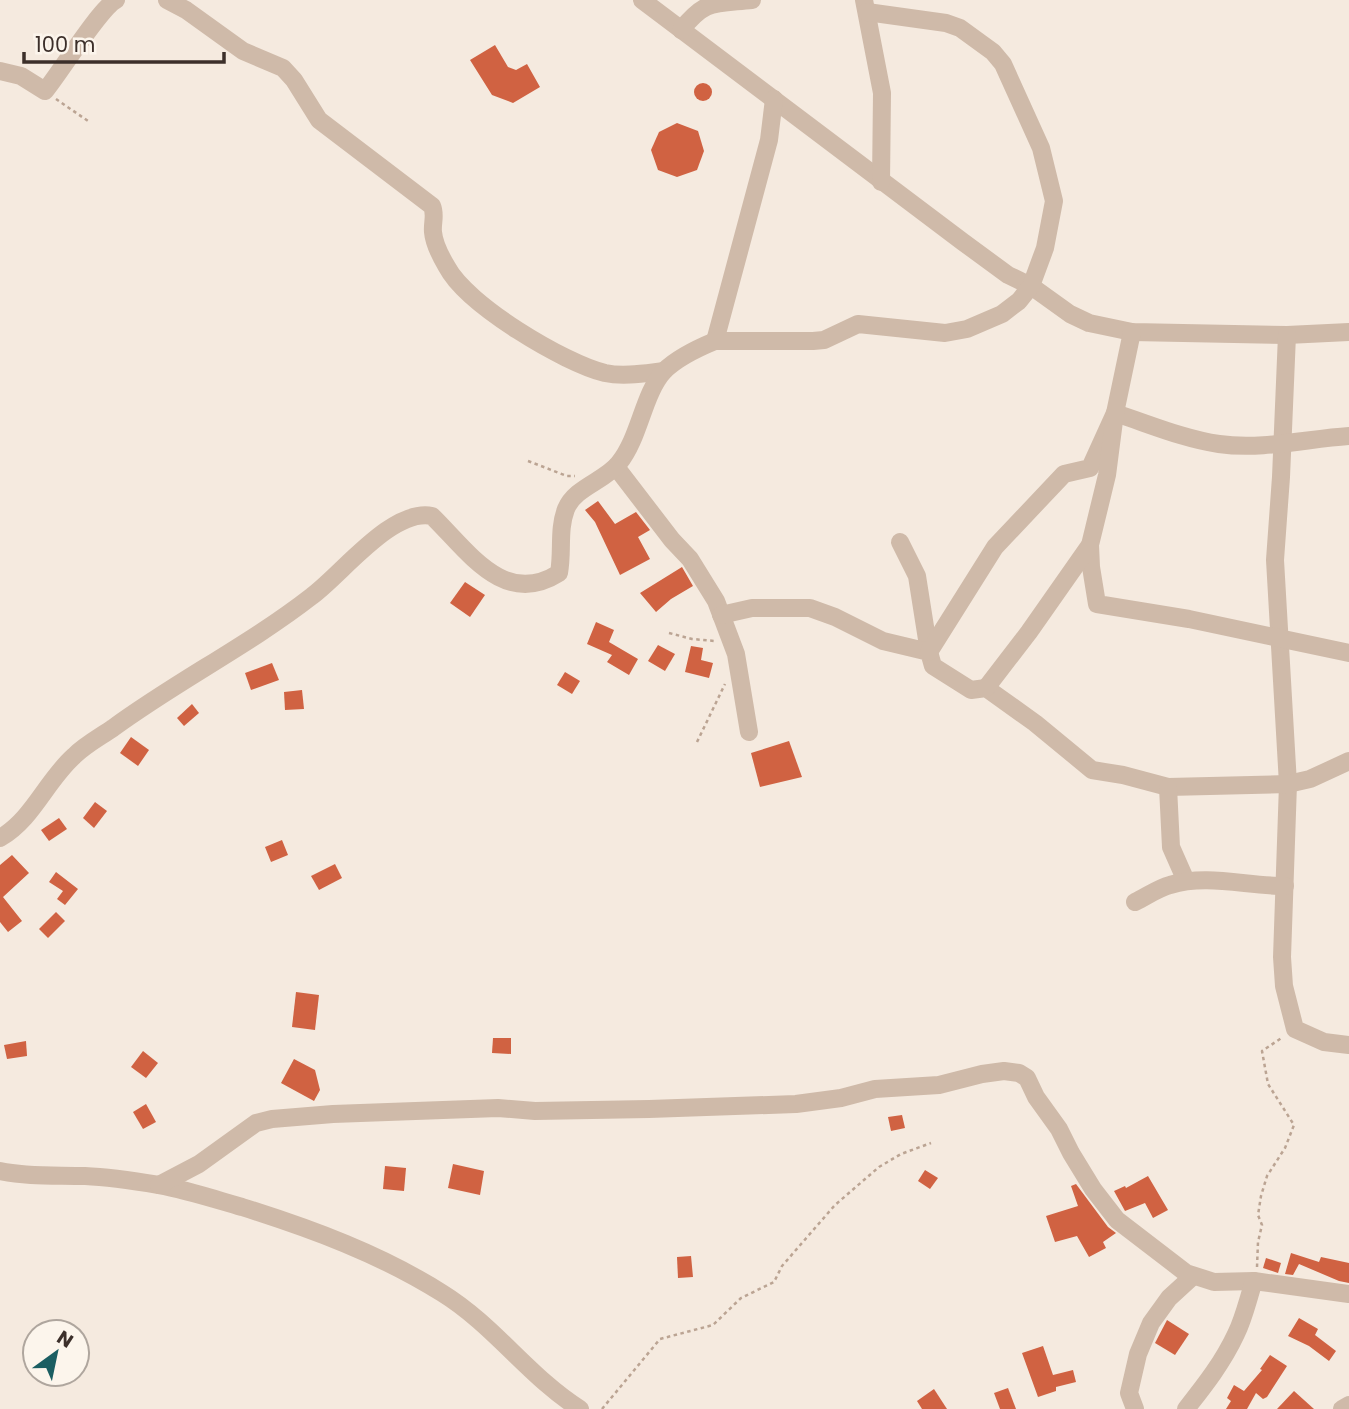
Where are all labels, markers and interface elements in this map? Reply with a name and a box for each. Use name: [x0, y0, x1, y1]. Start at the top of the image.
scale bar: [24, 21, 224, 65]
text: 100 m: [35, 30, 95, 59]
north arrow: [21, 1318, 91, 1388]
text: N: [52, 1324, 78, 1354]

